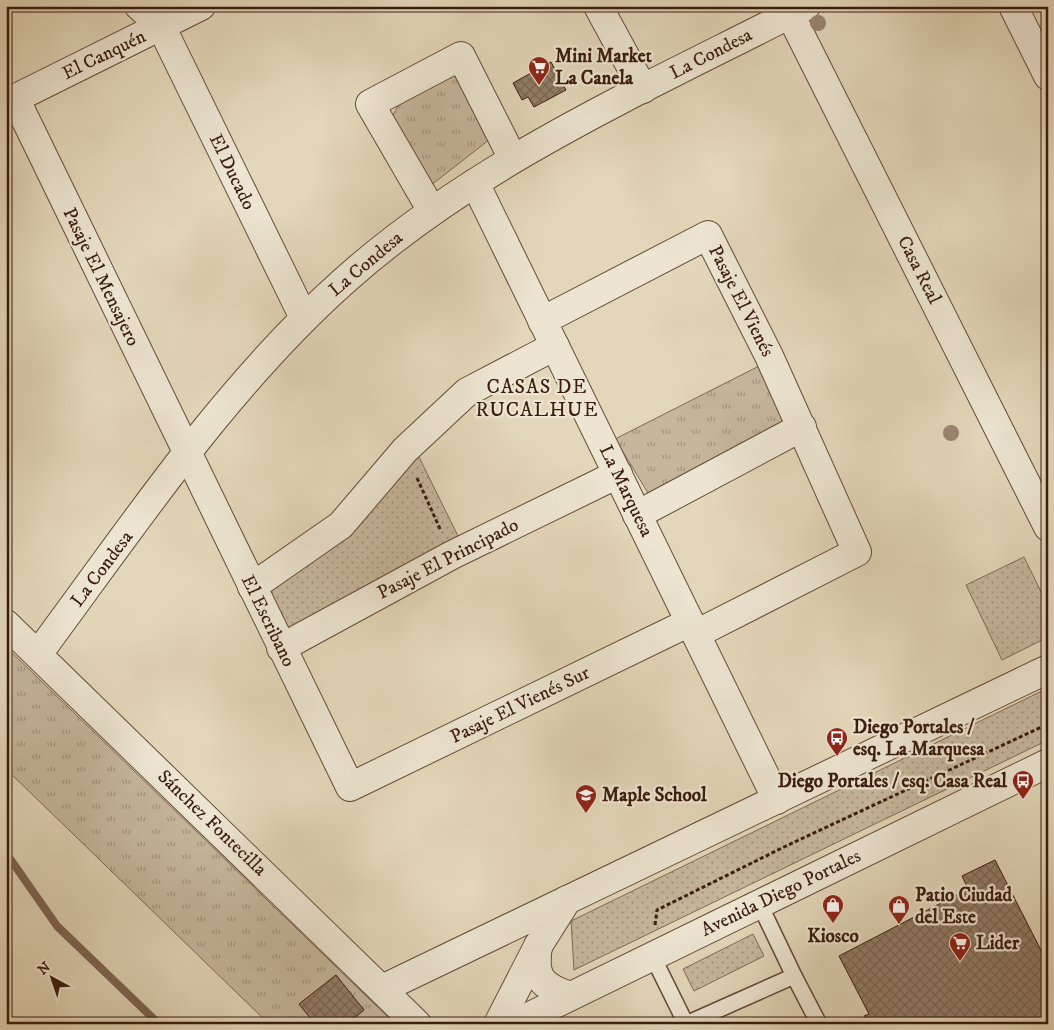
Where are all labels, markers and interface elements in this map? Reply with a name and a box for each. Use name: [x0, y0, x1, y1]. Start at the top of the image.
street label: La Condesa: [666, 23, 756, 85]
street label: El Canquén: [58, 25, 150, 86]
place label: Mini Market La Canela: [555, 45, 653, 90]
supermarket icon: Mini Market La Canela: [527, 55, 551, 86]
street label: El Ducado: [204, 130, 260, 214]
street label: Pasaje El Mensajero: [57, 204, 145, 350]
street label: La Condesa: [324, 226, 408, 302]
street label: Casa Real: [892, 232, 946, 308]
street label: Pasaje El Vienés: [703, 241, 779, 361]
district label: CASAS DE RUCALHUE: [475, 375, 599, 423]
street label: La Marquesa: [593, 441, 658, 541]
street label: Pasaje El Principado: [373, 513, 523, 605]
street label: La Condesa: [66, 526, 138, 612]
street label: El Escribano: [236, 571, 300, 671]
street label: Pasaje El Vienés Sur: [447, 661, 593, 749]
place label: Diego Portales / esq. La Marquesa: [853, 716, 985, 762]
bus stop icon: Diego Portales / esq. La Marquesa: [825, 726, 849, 757]
street label: Sánchez Fontecilla: [153, 765, 271, 881]
bus stop icon: Diego Portales / esq. Casa Real: [1011, 769, 1035, 800]
place label: Diego Portales / esq. Casa Real: [778, 770, 1007, 794]
school or university icon: Maple School: [574, 783, 598, 814]
place label: Maple School: [602, 784, 707, 807]
street label: Avenida Diego Portales: [697, 844, 865, 942]
place label: Patio Ciudad del Este: [915, 884, 1013, 929]
shop icon: Kiosco: [821, 893, 845, 924]
shop icon: Patio Ciudad del Este: [887, 894, 911, 925]
place label: Kiosco: [807, 925, 859, 948]
supermarket icon: Lider: [948, 931, 972, 962]
place label: Lider: [976, 932, 1020, 955]
north arrow: [28, 952, 78, 1002]
text: N: [34, 958, 55, 979]

